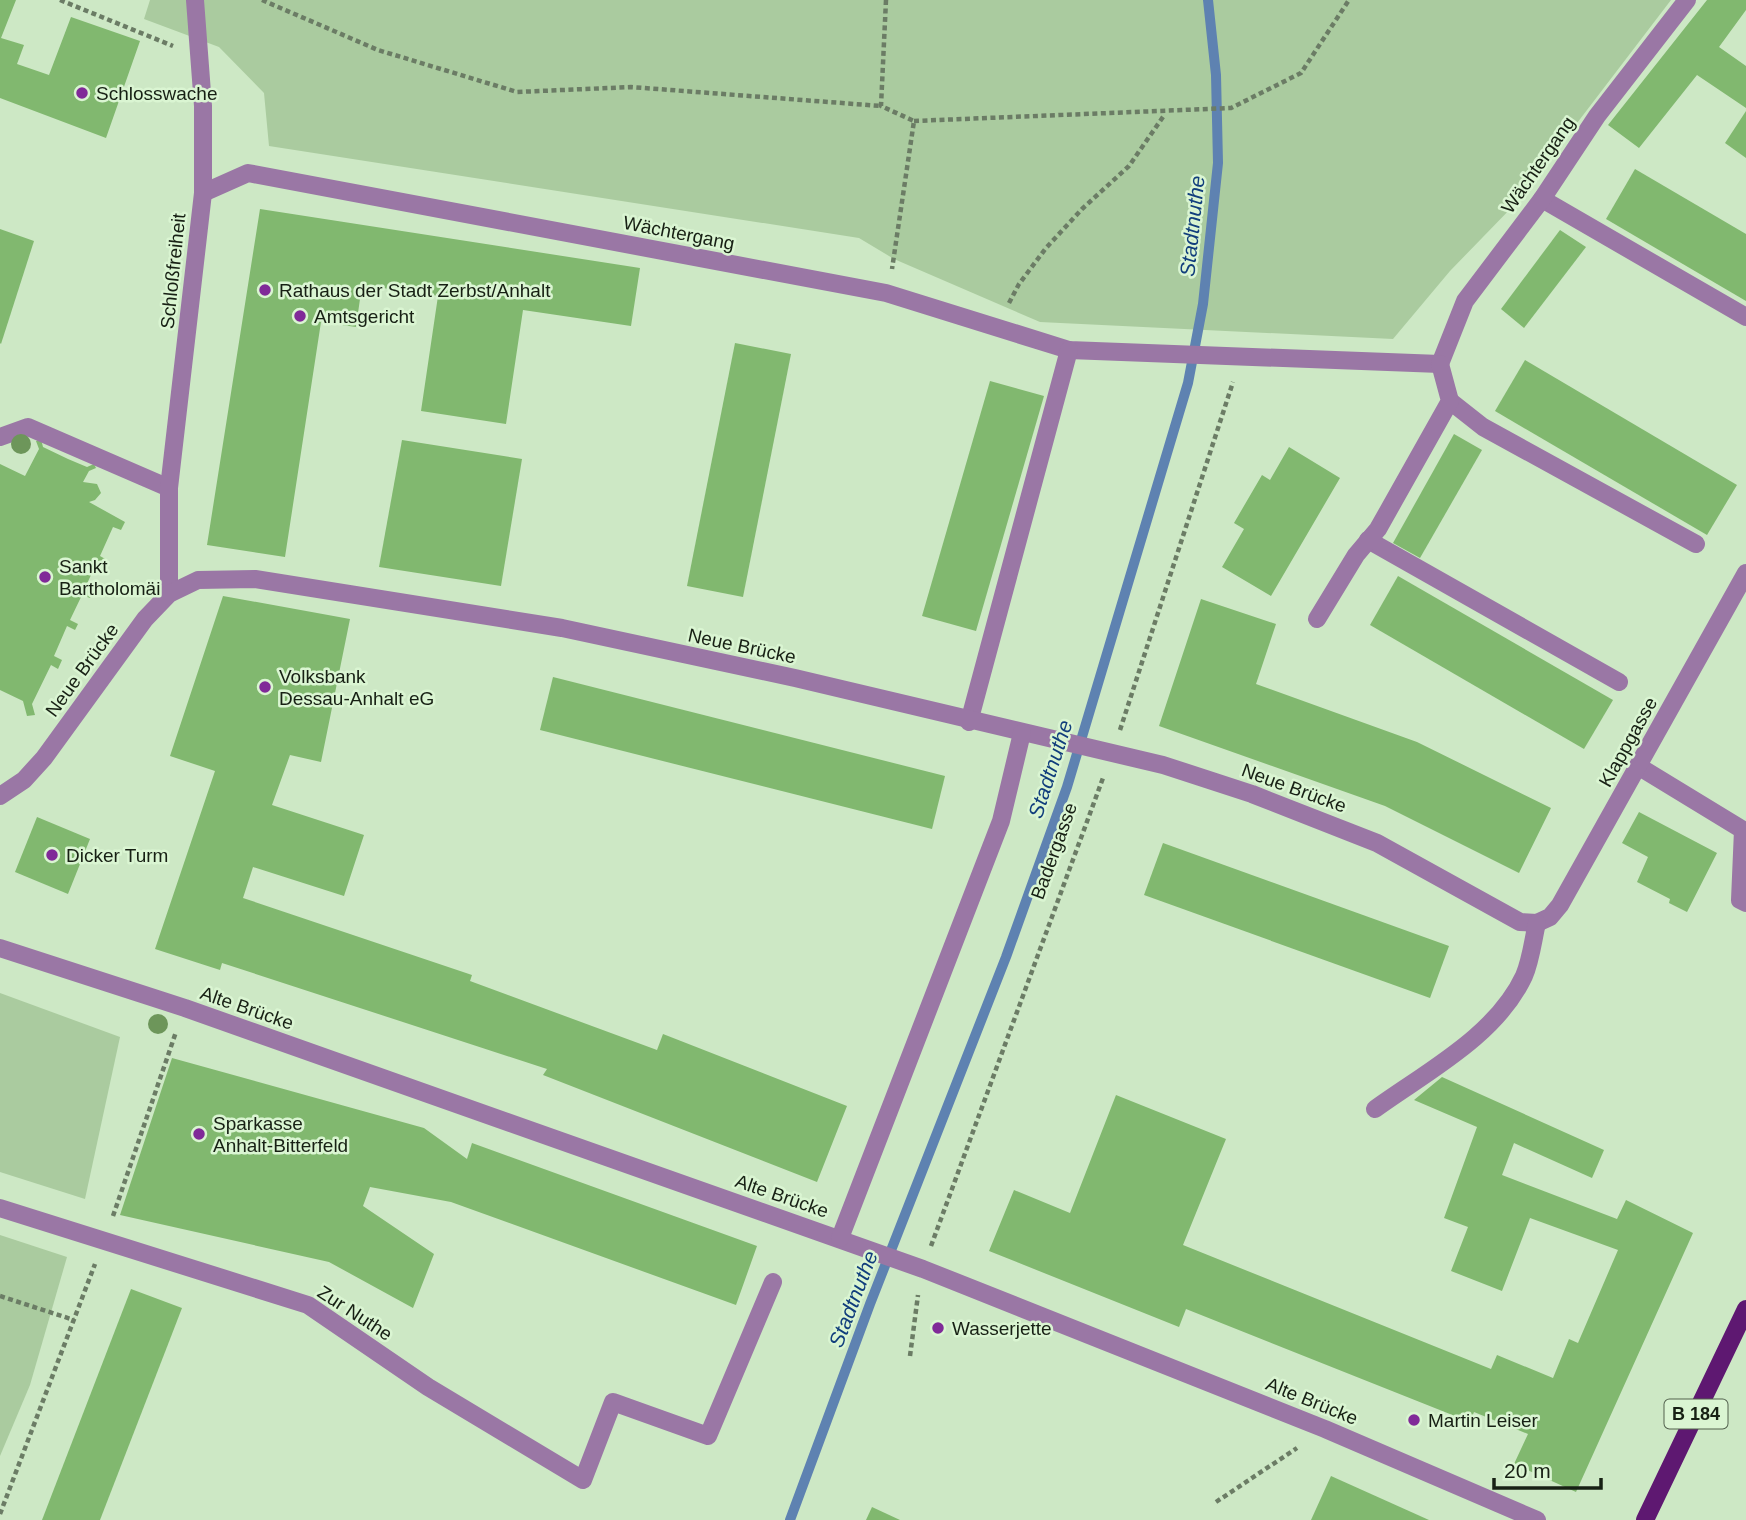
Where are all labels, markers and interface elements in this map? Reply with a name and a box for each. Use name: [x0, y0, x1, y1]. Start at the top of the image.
place label: Schlosswache: [96, 83, 217, 104]
marker: Schlosswache: [74, 85, 90, 101]
street label: Wächtergang: [1497, 113, 1579, 217]
water label: Stadtnuthe: [1175, 174, 1209, 278]
street label: Schloßfreiheit: [156, 211, 190, 330]
street label: Wächtergang: [622, 212, 736, 254]
place label: Rathaus der Stadt Zerbst/Anhalt: [279, 280, 551, 301]
marker: Rathaus der Stadt Zerbst/Anhalt: [257, 282, 273, 298]
place label: Amtsgericht: [314, 306, 415, 327]
marker: Amtsgericht: [292, 308, 308, 324]
place label: Sankt Bartholomäi: [59, 556, 160, 599]
marker: Sankt Bartholomäi: [37, 569, 53, 585]
street label: Neue Brücke: [41, 619, 123, 721]
street label: Neue Brücke: [686, 624, 798, 668]
place label: Volksbank Dessau-Anhalt eG: [279, 666, 434, 709]
marker: Volksbank Dessau-Anhalt eG: [257, 679, 273, 695]
street label: Klappgasse: [1595, 693, 1661, 791]
water label: Stadtnuthe: [1023, 717, 1077, 821]
street label: Neue Brücke: [1239, 759, 1349, 817]
street label: Badergasse: [1027, 800, 1081, 902]
place label: Dicker Turm: [66, 845, 168, 866]
marker: Dicker Turm: [44, 847, 60, 863]
street label: Alte Brücke: [198, 982, 296, 1034]
place label: Sparkasse Anhalt-Bitterfeld: [213, 1113, 348, 1156]
marker: Sparkasse Anhalt-Bitterfeld: [191, 1126, 207, 1142]
street label: Alte Brücke: [733, 1170, 831, 1222]
water label: Stadtnuthe: [824, 1247, 882, 1351]
street label: Zur Nuthe: [314, 1281, 396, 1345]
place label: Wasserjette: [952, 1318, 1052, 1339]
marker: Wasserjette: [930, 1320, 946, 1336]
street label: Alte Brücke: [1263, 1373, 1361, 1429]
road number: B 184: [1664, 1400, 1728, 1428]
place label: Martin Leiser: [1428, 1410, 1538, 1431]
marker: Martin Leiser: [1406, 1412, 1422, 1428]
scale bar: [1494, 1446, 1601, 1490]
text: 20 m: [1504, 1459, 1551, 1482]

